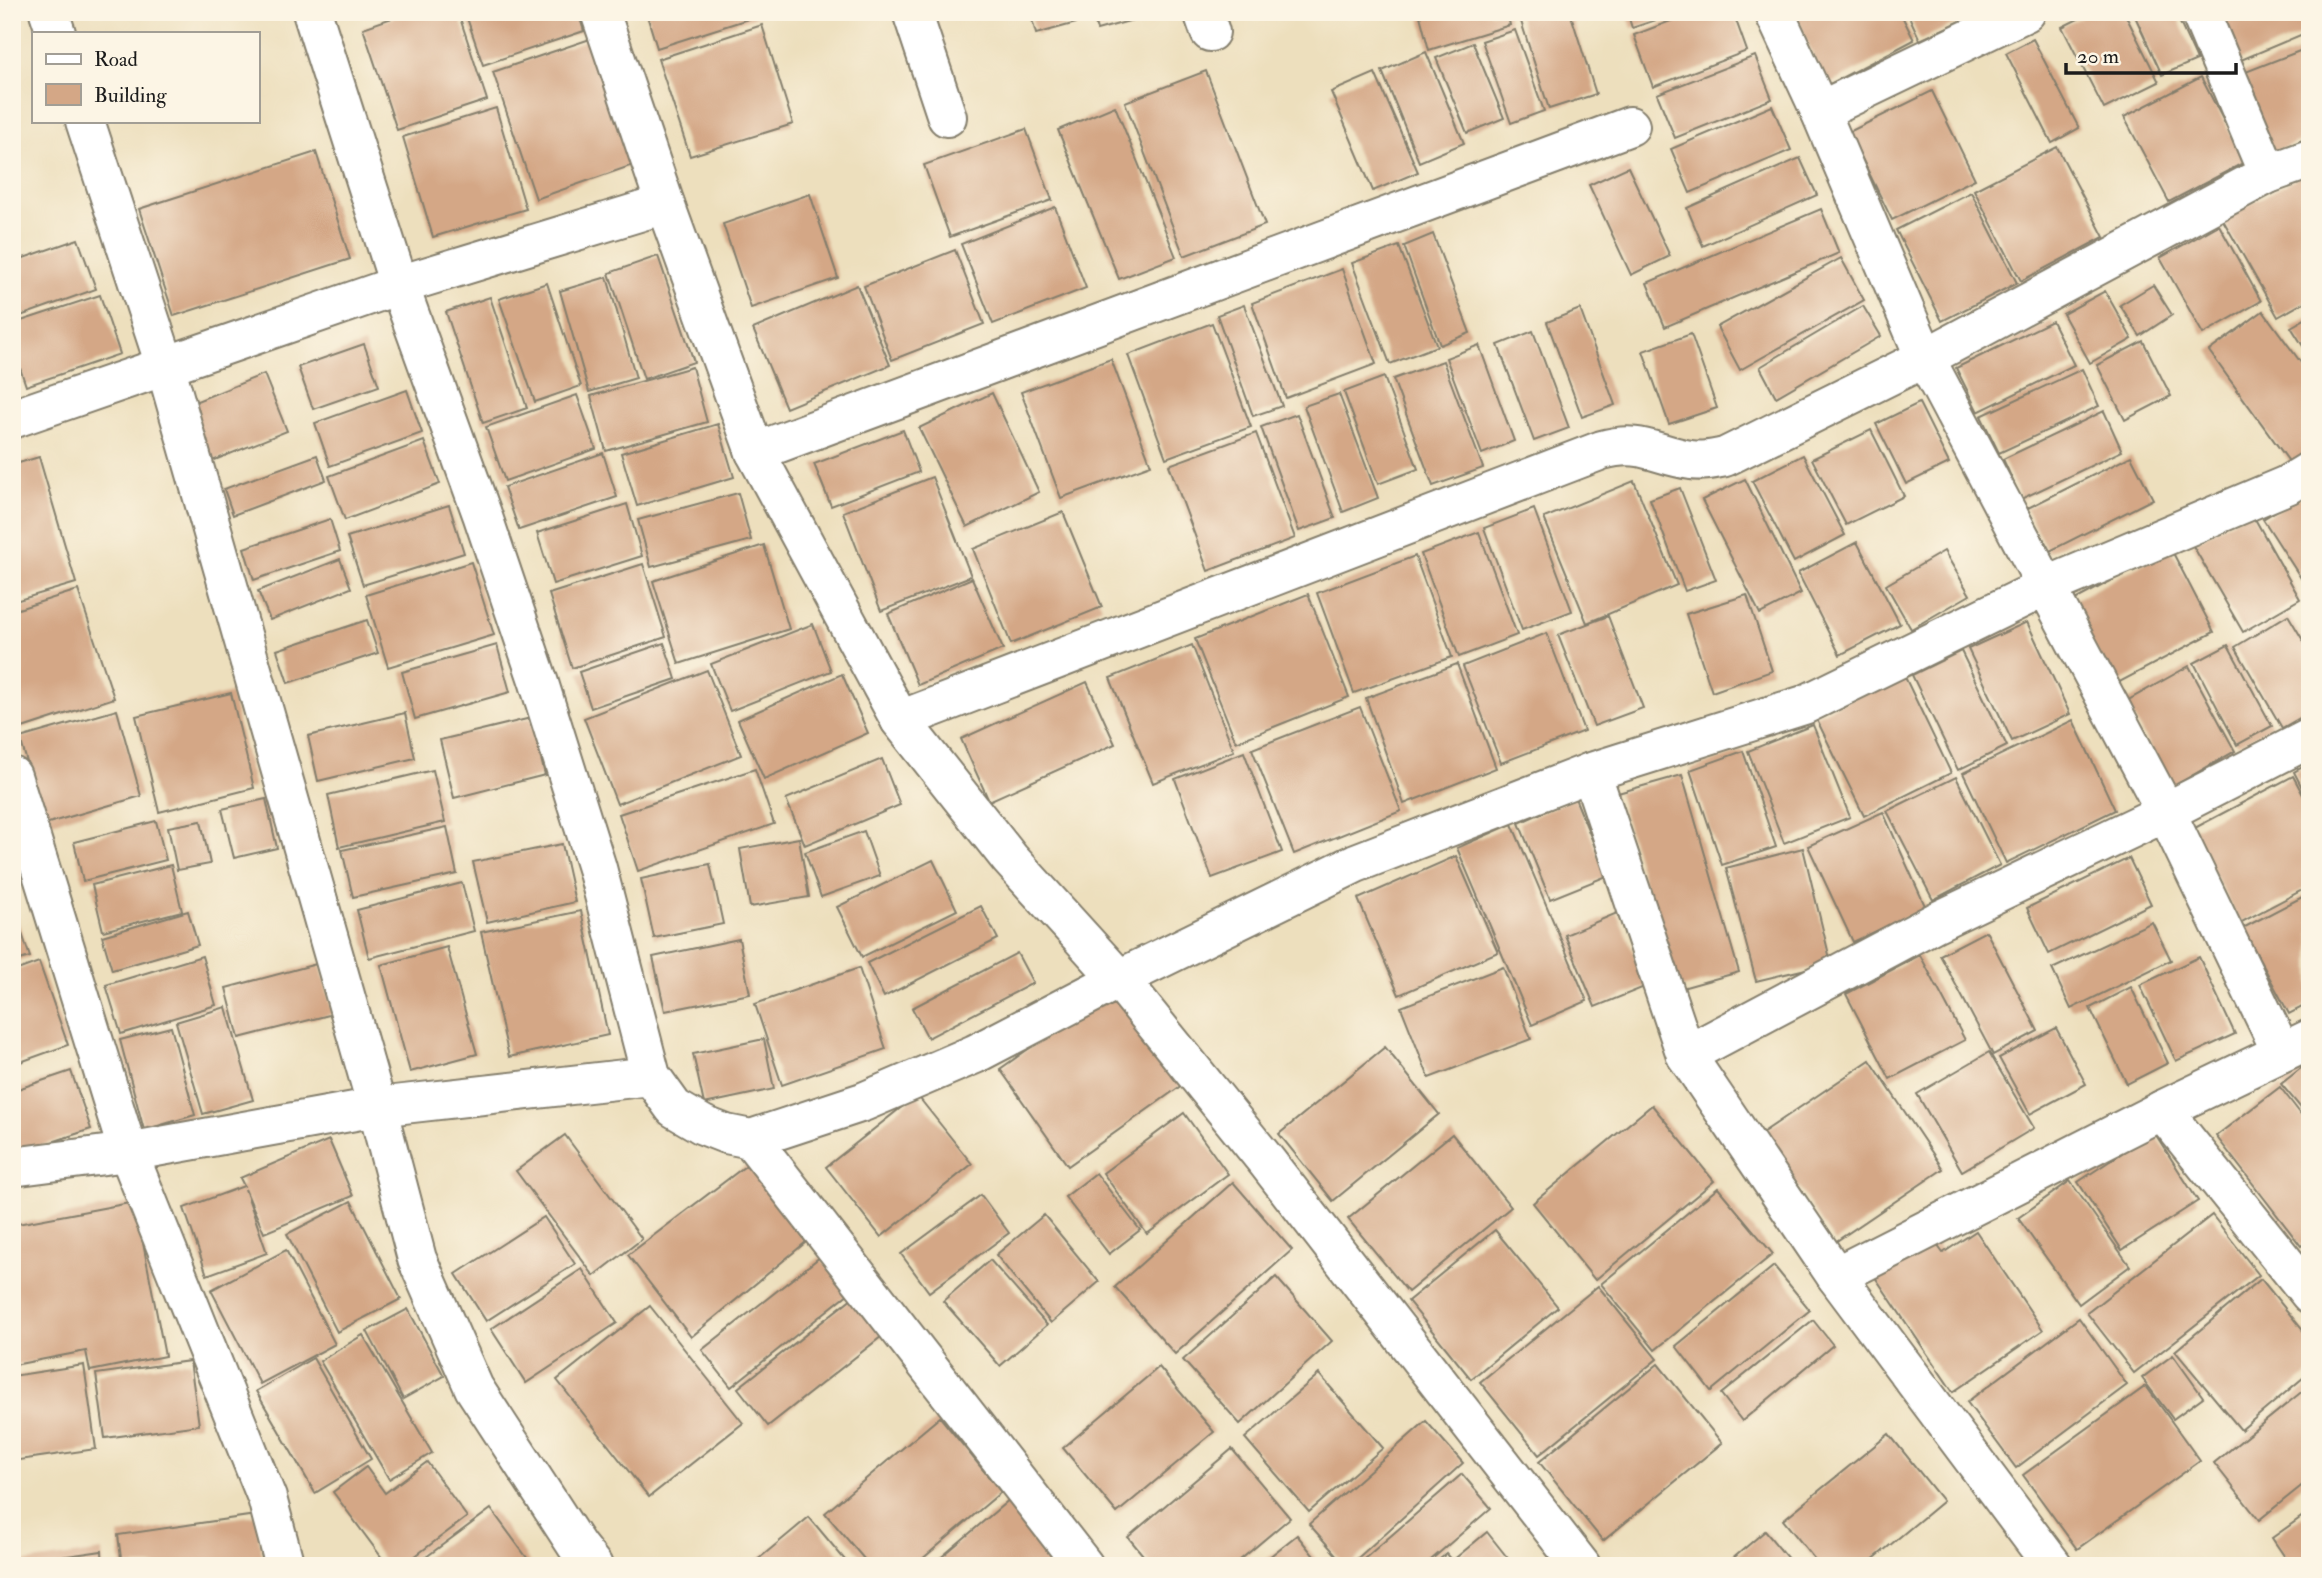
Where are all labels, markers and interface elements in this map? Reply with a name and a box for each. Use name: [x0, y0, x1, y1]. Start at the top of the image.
legend: [32, 32, 259, 122]
scale bar: [2066, 32, 2236, 76]
text: 20 m: [2077, 43, 2119, 70]
text: Road: [94, 46, 139, 73]
text: Building: [94, 82, 167, 109]

